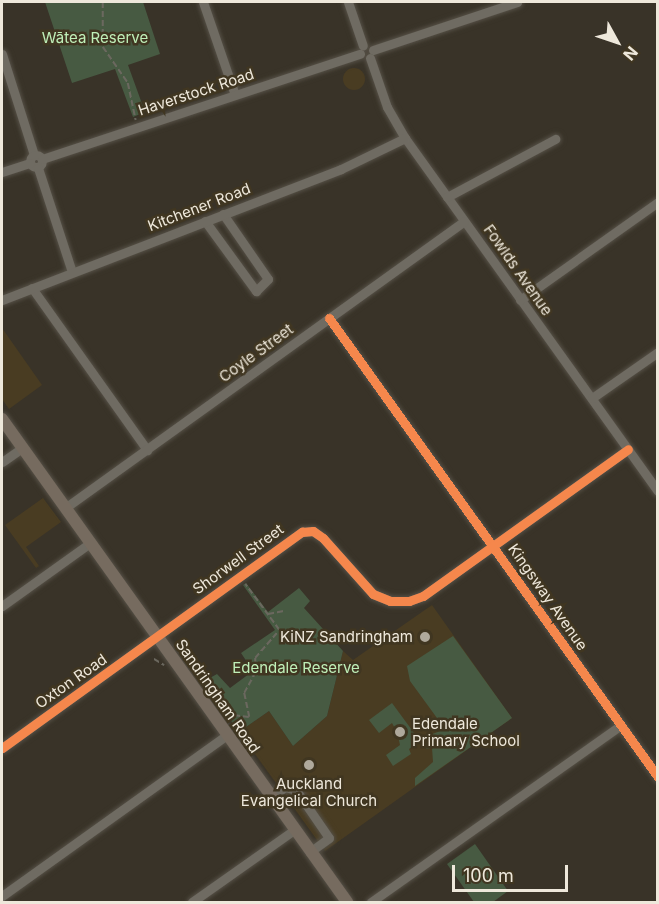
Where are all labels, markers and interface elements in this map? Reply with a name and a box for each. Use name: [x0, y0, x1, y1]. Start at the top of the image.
north arrow: [587, 12, 647, 72]
park label: Wātea Reserve: [42, 29, 148, 47]
text: N: [619, 42, 642, 65]
street label: Haverstock Road: [136, 65, 256, 119]
street label: Kitchener Road: [145, 179, 253, 235]
street label: Fowlds Avenue: [480, 221, 556, 319]
street label: Coyle Street: [215, 320, 297, 386]
street label: Shorwell Street: [189, 520, 287, 598]
street label: Kingsway Avenue: [505, 540, 591, 654]
place label: KiNZ Sandringham: [280, 628, 413, 646]
marker: KiNZ Sandringham: [418, 630, 432, 644]
street label: Sandringham Road: [172, 636, 264, 756]
street label: Oxton Road: [32, 650, 110, 712]
park label: Edendale Reserve: [232, 659, 360, 677]
place label: Edendale Primary School: [412, 714, 520, 749]
marker: Edendale Primary School: [393, 725, 407, 739]
marker: Auckland Evangelical Church: [302, 758, 316, 772]
place label: Auckland Evangelical Church: [241, 774, 377, 809]
scale bar: [455, 853, 570, 891]
text: 100 m: [463, 865, 514, 886]

